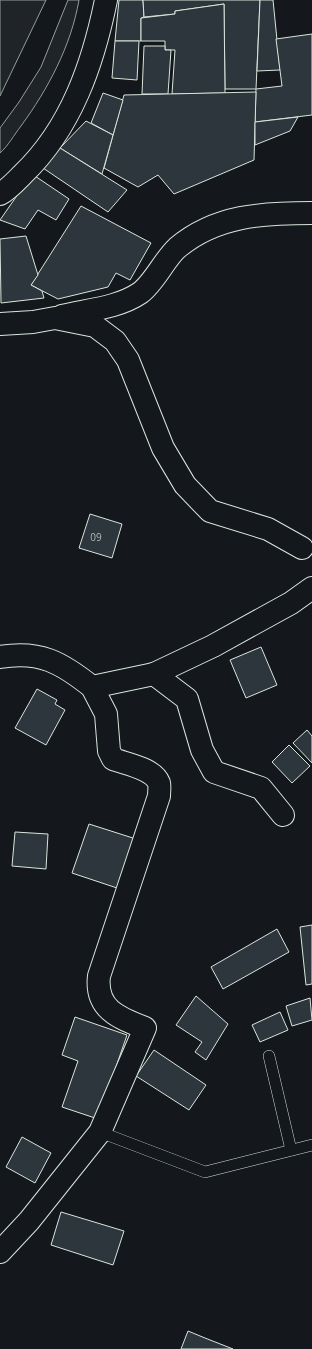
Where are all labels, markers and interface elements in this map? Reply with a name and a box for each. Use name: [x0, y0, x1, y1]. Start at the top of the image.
house number: 09: [90, 530, 102, 544]

